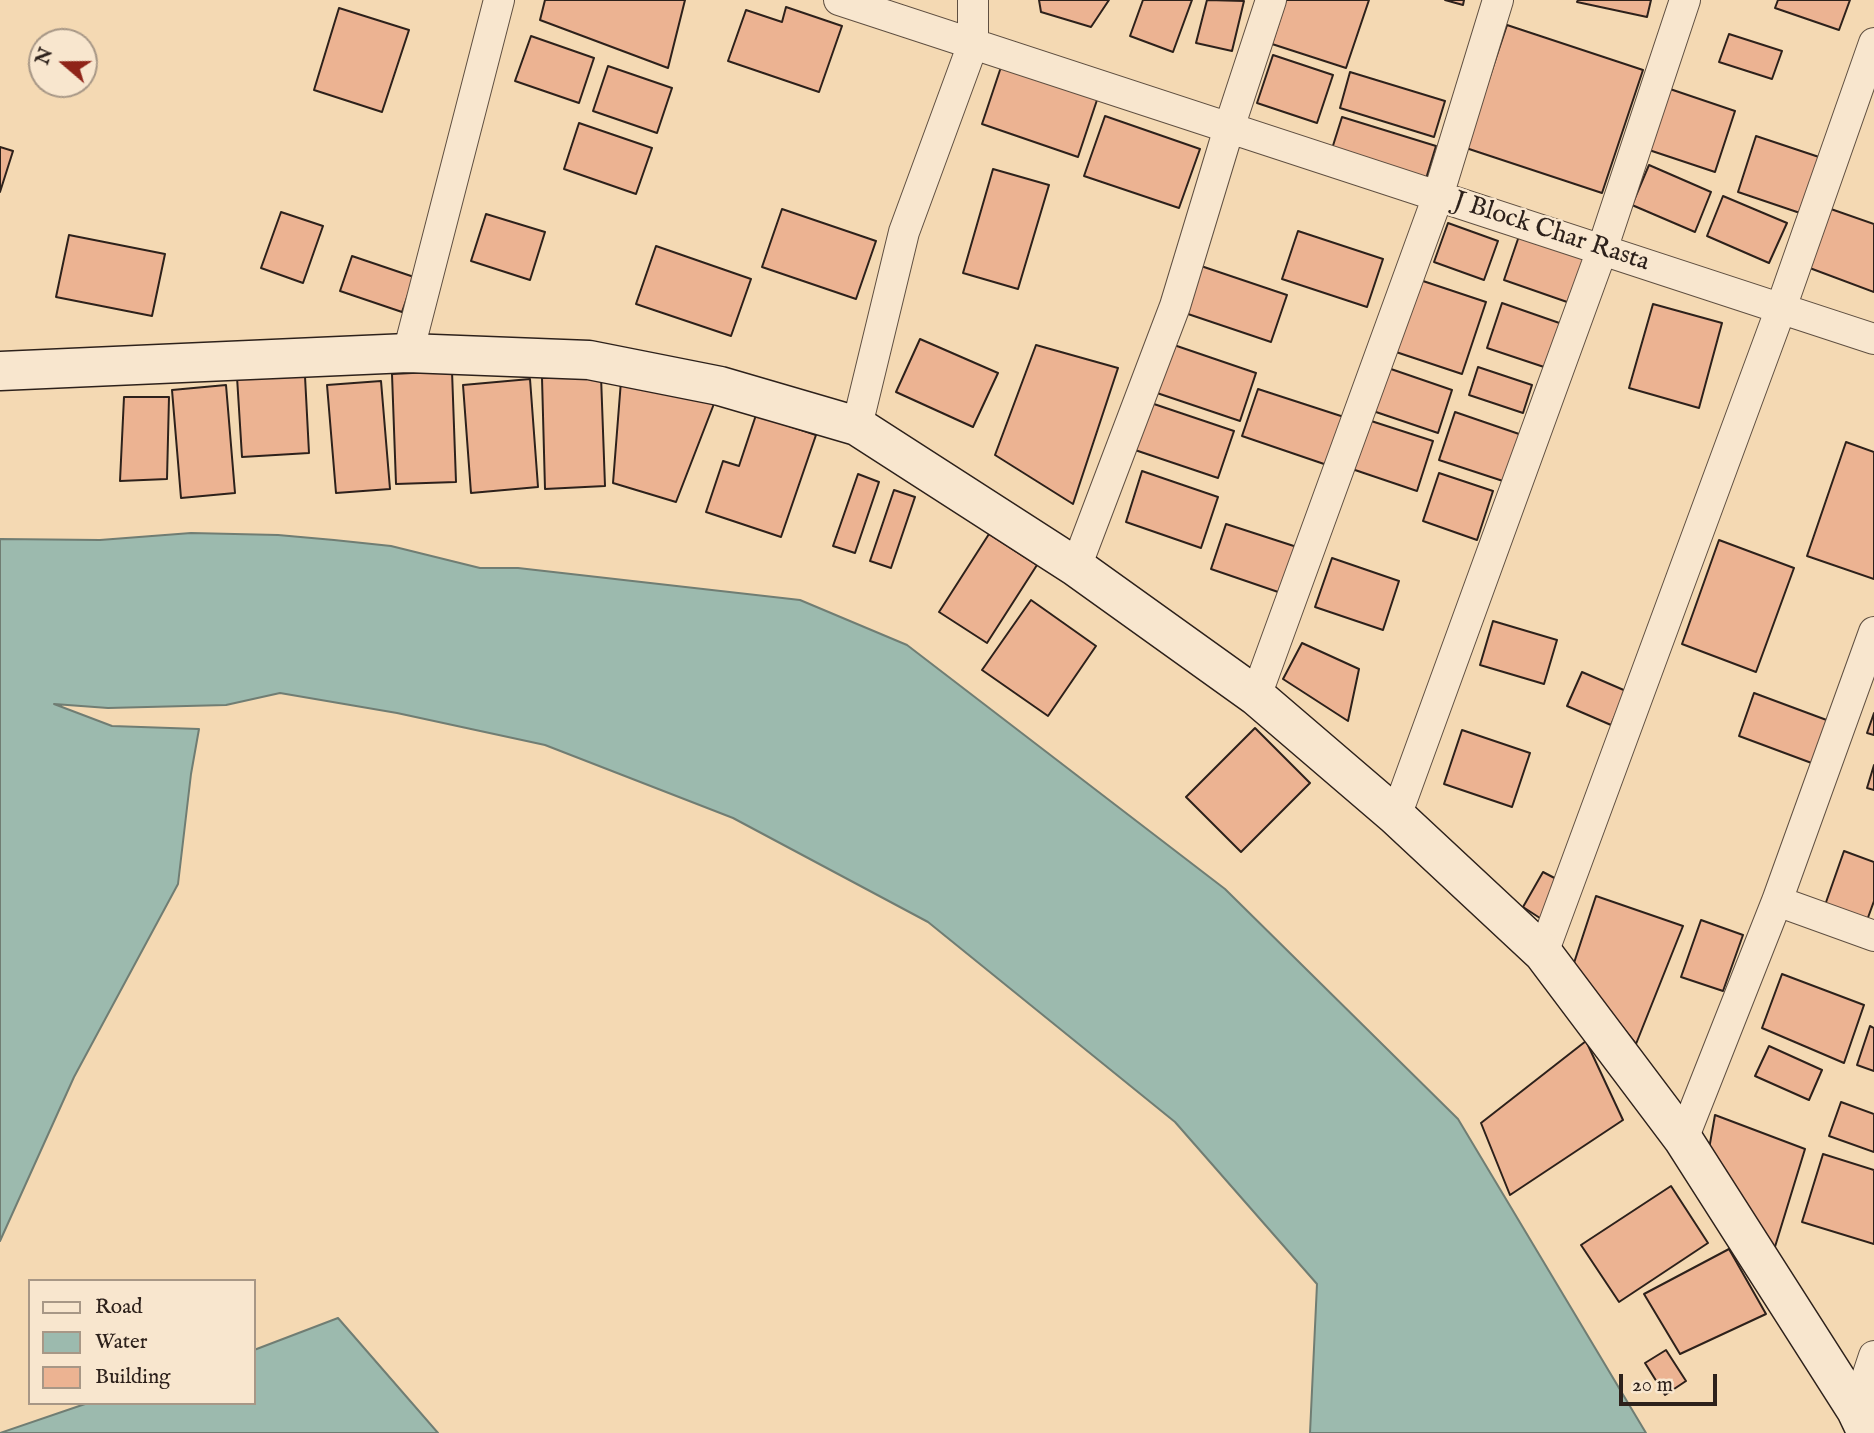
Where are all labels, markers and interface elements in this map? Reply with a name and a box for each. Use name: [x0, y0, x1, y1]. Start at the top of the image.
north arrow: [28, 28, 98, 98]
text: N: [31, 45, 59, 68]
street label: J Block Char Rasta: [1449, 187, 1653, 279]
legend: [28, 1279, 256, 1405]
text: Road: [95, 1294, 142, 1321]
text: Water: [95, 1329, 147, 1356]
scale bar: [1622, 1360, 1720, 1404]
text: Building: [95, 1364, 170, 1391]
text: 20 m: [1632, 1372, 1673, 1399]

